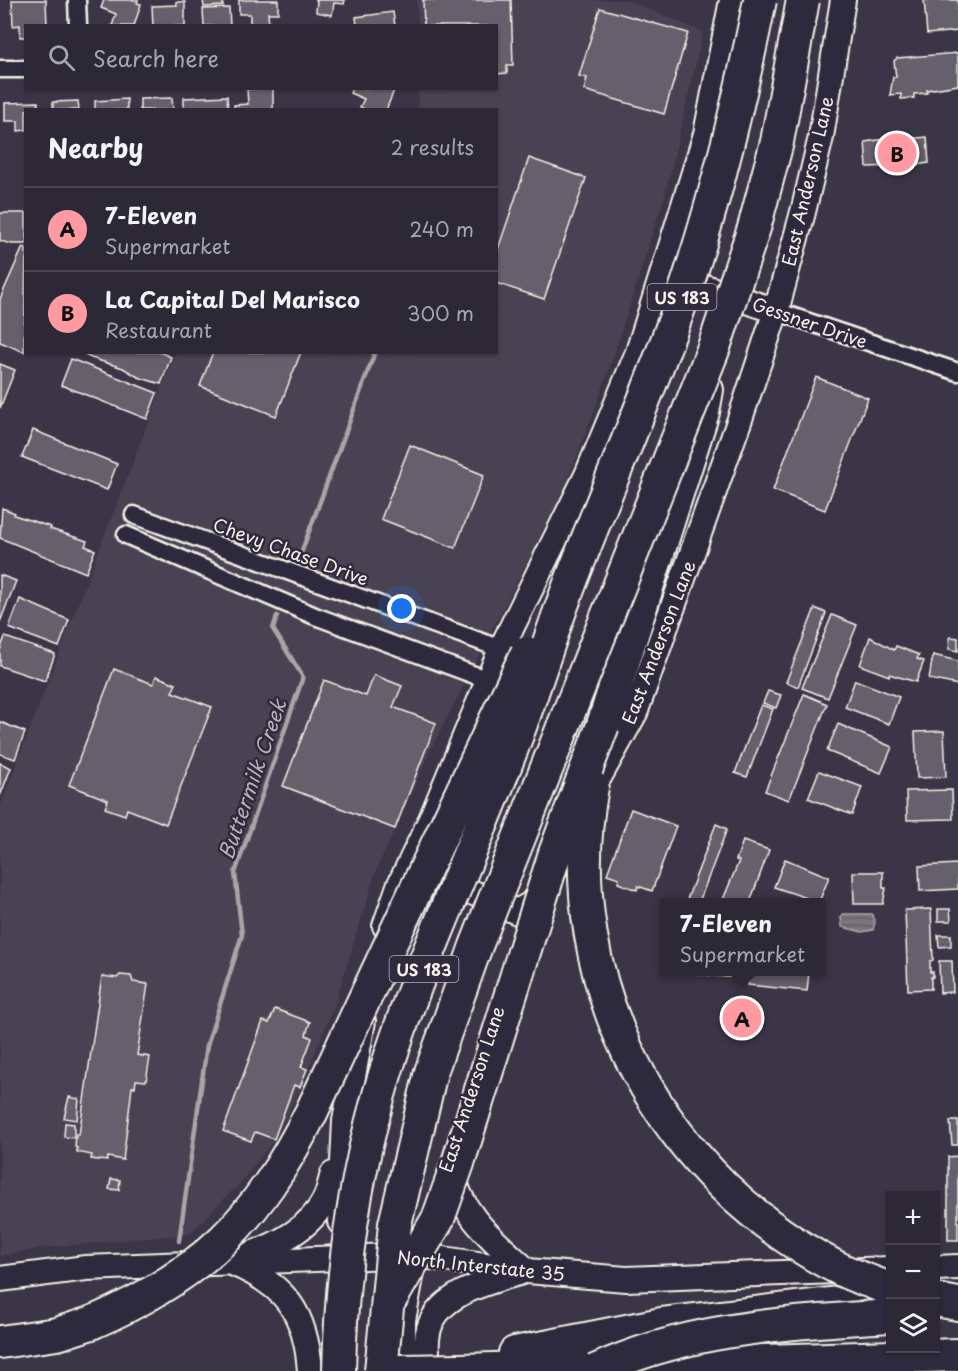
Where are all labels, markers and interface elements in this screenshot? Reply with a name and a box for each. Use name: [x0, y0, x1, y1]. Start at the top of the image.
search box: [24, 24, 498, 90]
icon: search: [45, 41, 78, 74]
text: Search here: [93, 41, 219, 74]
street label: East Anderson Lane: [774, 93, 840, 269]
text: Nearby: [48, 128, 143, 167]
pin: B: [878, 130, 916, 176]
text: 2 results: [391, 132, 474, 162]
text: 7-Eleven: [105, 198, 197, 231]
text: A: [60, 214, 75, 244]
text: 240 m: [409, 214, 474, 244]
text: Supermarket: [105, 231, 231, 261]
text: La Capital Del Marisco: [105, 282, 360, 315]
road number: US 183: [648, 284, 716, 310]
street label: Gessner Drive: [749, 290, 871, 354]
text: B: [61, 298, 74, 328]
text: 300 m: [407, 298, 474, 328]
text: Restaurant: [105, 315, 212, 345]
street label: Chevy Chase Drive: [210, 510, 372, 592]
street label: East Anderson Lane: [614, 556, 702, 728]
your location: [387, 594, 416, 623]
water label: Buttermilk Creek: [211, 694, 294, 863]
popup: [660, 898, 825, 976]
text: 7-Eleven: [680, 906, 772, 939]
text: Supermarket: [680, 939, 805, 969]
road number: US 183: [390, 956, 458, 982]
pin: A: [722, 996, 762, 1040]
street label: East Anderson Lane: [431, 1002, 511, 1176]
map controls: [886, 1191, 940, 1353]
button: +: [886, 1191, 940, 1245]
street label: North Interstate 35: [396, 1243, 566, 1287]
button: −: [886, 1245, 940, 1299]
button: layers: [886, 1299, 940, 1353]

